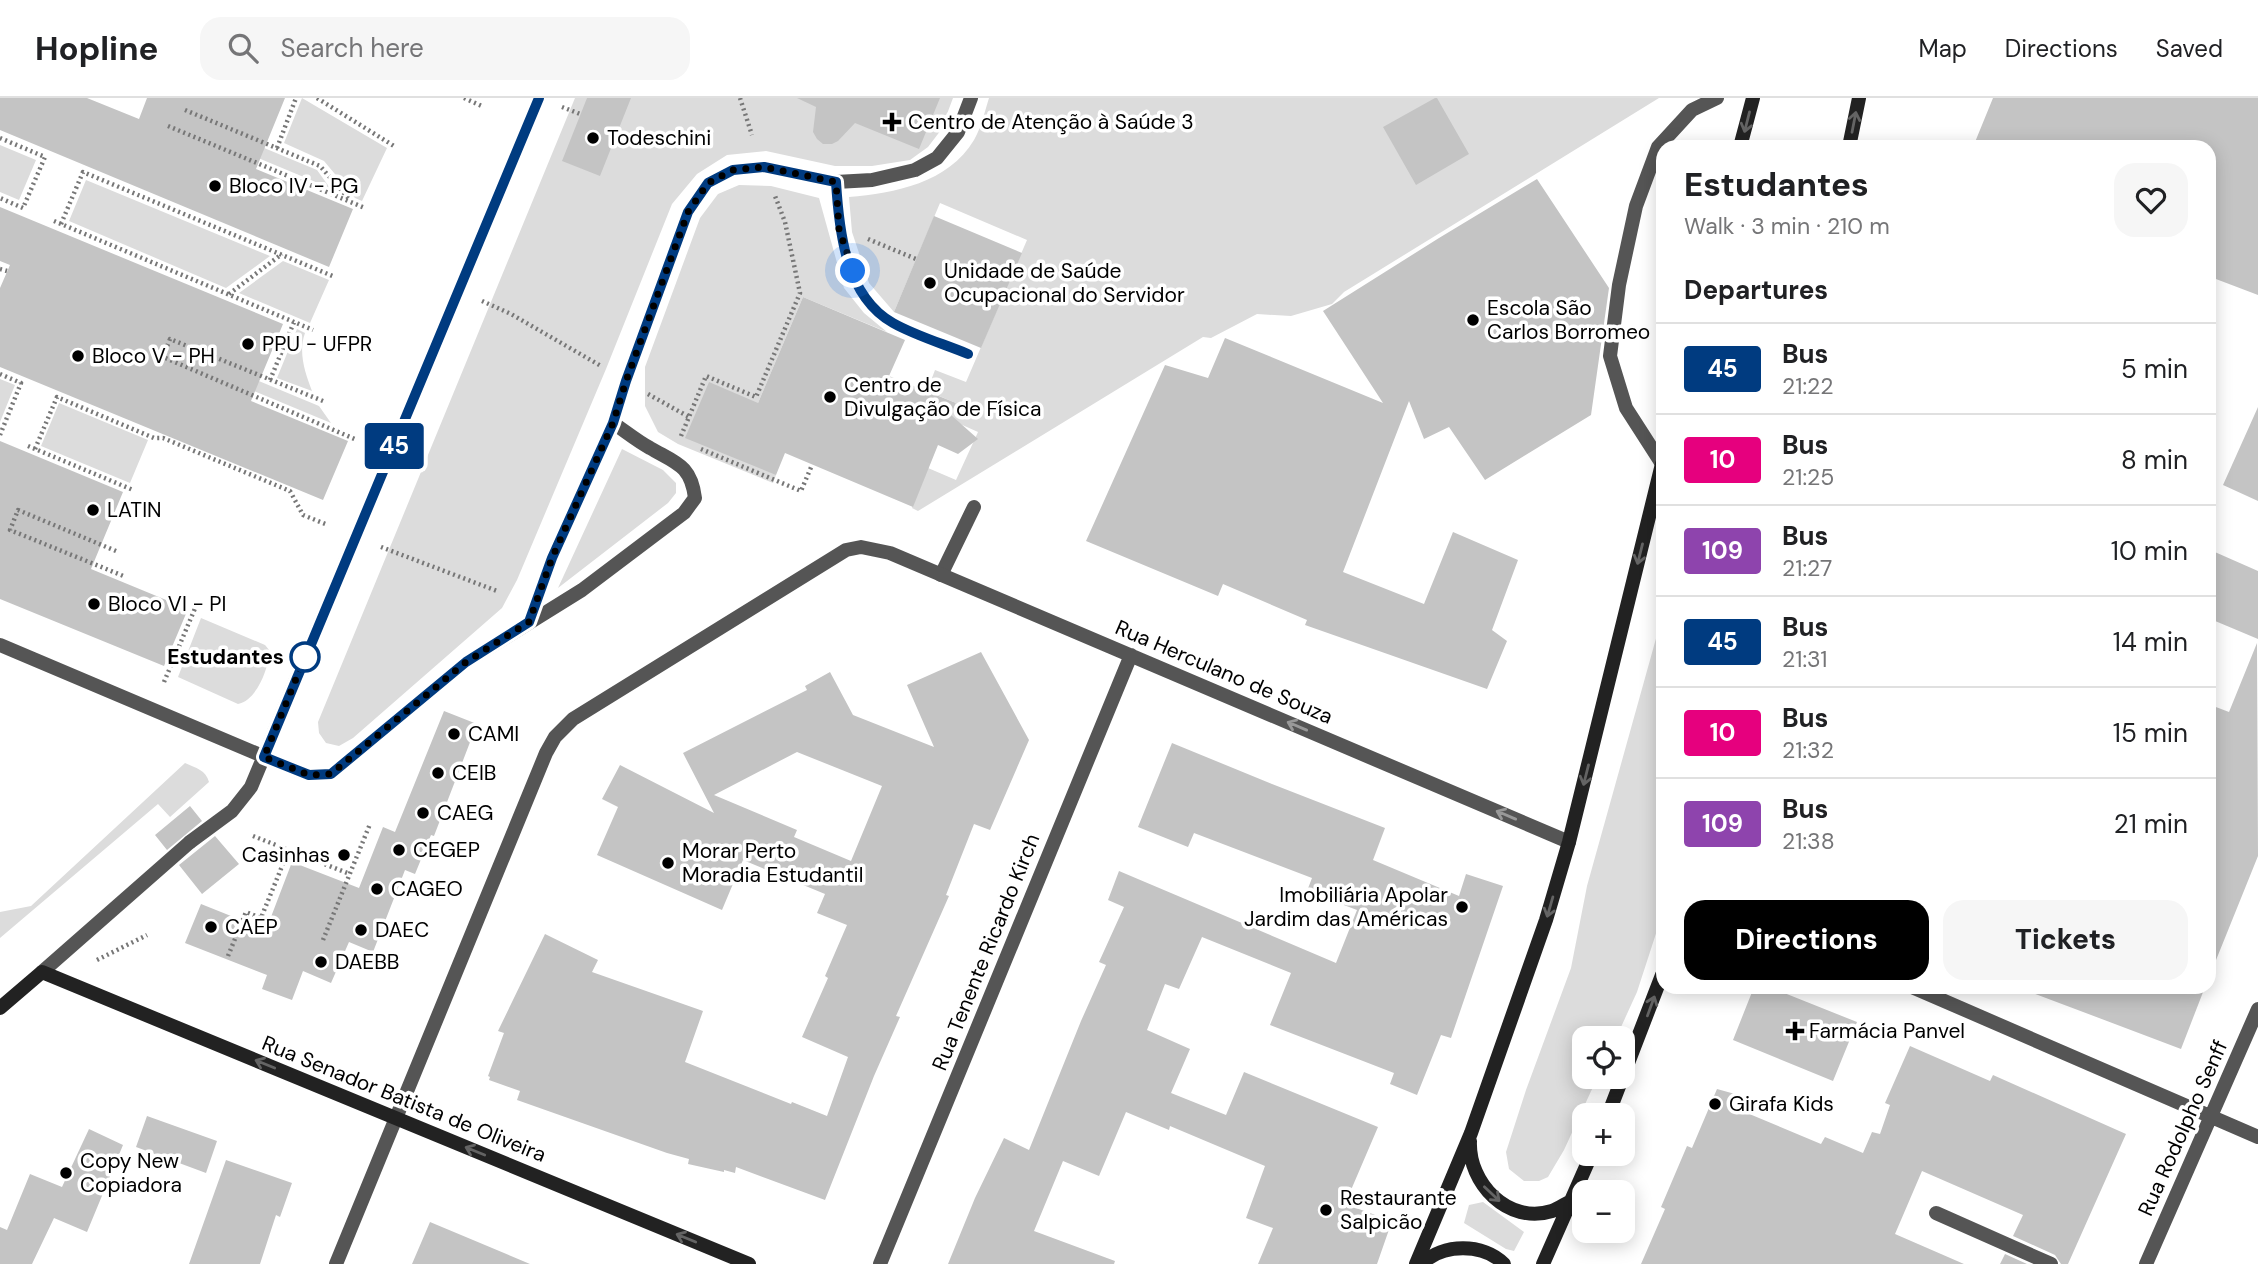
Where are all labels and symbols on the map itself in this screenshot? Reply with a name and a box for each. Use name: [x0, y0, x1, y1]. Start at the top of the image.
place label: Centro de Atenção à Saúde 3: [908, 108, 1194, 136]
one-way arrow: [1740, 111, 1753, 133]
marker: Centro de Atenção à Saúde 3: [882, 112, 902, 132]
one-way arrow: [1847, 112, 1861, 134]
place label: Todeschini: [607, 124, 711, 152]
marker: Todeschini: [585, 130, 601, 146]
place label: Bloco IV - PG: [229, 172, 358, 200]
marker: Bloco IV - PG: [207, 178, 223, 194]
your location: [835, 253, 870, 288]
place label: Unidade de Saúde Ocupacional do Servidor: [944, 257, 1185, 309]
marker: Unidade de Saúde Ocupacional do Servidor: [922, 275, 938, 291]
place label: Escola São Carlos Borromeo: [1487, 294, 1650, 346]
marker: Escola São Carlos Borromeo: [1465, 312, 1481, 328]
place label: PPU - UFPR: [262, 330, 372, 358]
marker: PPU - UFPR: [240, 336, 256, 352]
place label: Bloco V - PH: [92, 342, 215, 370]
marker: Bloco V - PH: [70, 348, 86, 364]
place label: Centro de Divulgação de Física: [844, 371, 1042, 423]
marker: Centro de Divulgação de Física: [822, 389, 838, 405]
line badge: 45: [362, 423, 426, 469]
place label: LATIN: [107, 496, 162, 524]
marker: LATIN: [85, 502, 101, 518]
one-way arrow: [1633, 542, 1646, 565]
place label: Bloco VI - PI: [108, 590, 226, 618]
marker: Bloco VI - PI: [86, 596, 102, 612]
street label: Rua Herculano de Souza: [1111, 613, 1337, 731]
marker: Estudantes: [290, 642, 320, 672]
place label: Estudantes: [167, 643, 284, 671]
one-way arrow: [1287, 719, 1308, 732]
place label: CAMI: [468, 720, 519, 748]
marker: CAMI: [446, 726, 462, 742]
place label: CEIB: [452, 759, 497, 787]
one-way arrow: [1579, 763, 1592, 785]
marker: CEIB: [430, 765, 446, 781]
place label: CAEG: [437, 799, 493, 827]
marker: CAEG: [415, 805, 431, 821]
one-way arrow: [1496, 808, 1518, 821]
street label: Rua Tenente Ricardo Kirch: [926, 829, 1046, 1075]
place label: CEGEP: [413, 836, 480, 864]
place label: Morar Perto Moradia Estudantil: [682, 837, 863, 889]
place label: Casinhas: [242, 841, 330, 869]
marker: CEGEP: [391, 842, 407, 858]
marker: Casinhas: [336, 847, 352, 863]
marker: Morar Perto Moradia Estudantil: [660, 855, 676, 871]
place label: CAGEO: [391, 875, 463, 903]
marker: CAGEO: [369, 881, 385, 897]
place label: Imobiliária Apolar Jardim das Américas: [1244, 881, 1448, 933]
one-way arrow: [1543, 896, 1556, 918]
marker: Imobiliária Apolar Jardim das Américas: [1454, 899, 1470, 915]
place label: CAEP: [225, 913, 278, 941]
place label: DAEC: [375, 916, 429, 944]
marker: CAEP: [203, 919, 219, 935]
marker: DAEC: [353, 922, 369, 938]
place label: DAEBB: [335, 948, 400, 976]
marker: DAEBB: [313, 954, 329, 970]
one-way arrow: [1646, 995, 1659, 1017]
place label: Farmácia Panvel: [1809, 1017, 1965, 1045]
marker: Farmácia Panvel: [1787, 1023, 1803, 1039]
street label: Rua Senador Batista de Oliveira: [258, 1029, 550, 1169]
street label: Rua Rodolpho Senff: [2132, 1036, 2234, 1220]
one-way arrow: [255, 1057, 276, 1070]
place label: Girafa Kids: [1729, 1090, 1834, 1118]
marker: Girafa Kids: [1707, 1096, 1723, 1112]
one-way arrow: [465, 1144, 487, 1157]
place label: Copy New Copiadora: [80, 1147, 182, 1199]
marker: Copy New Copiadora: [58, 1165, 74, 1181]
place label: Restaurante Salpicão: [1340, 1184, 1457, 1236]
one-way arrow: [1483, 1186, 1501, 1202]
marker: Restaurante Salpicão: [1318, 1202, 1334, 1218]
one-way arrow: [675, 1231, 697, 1244]

